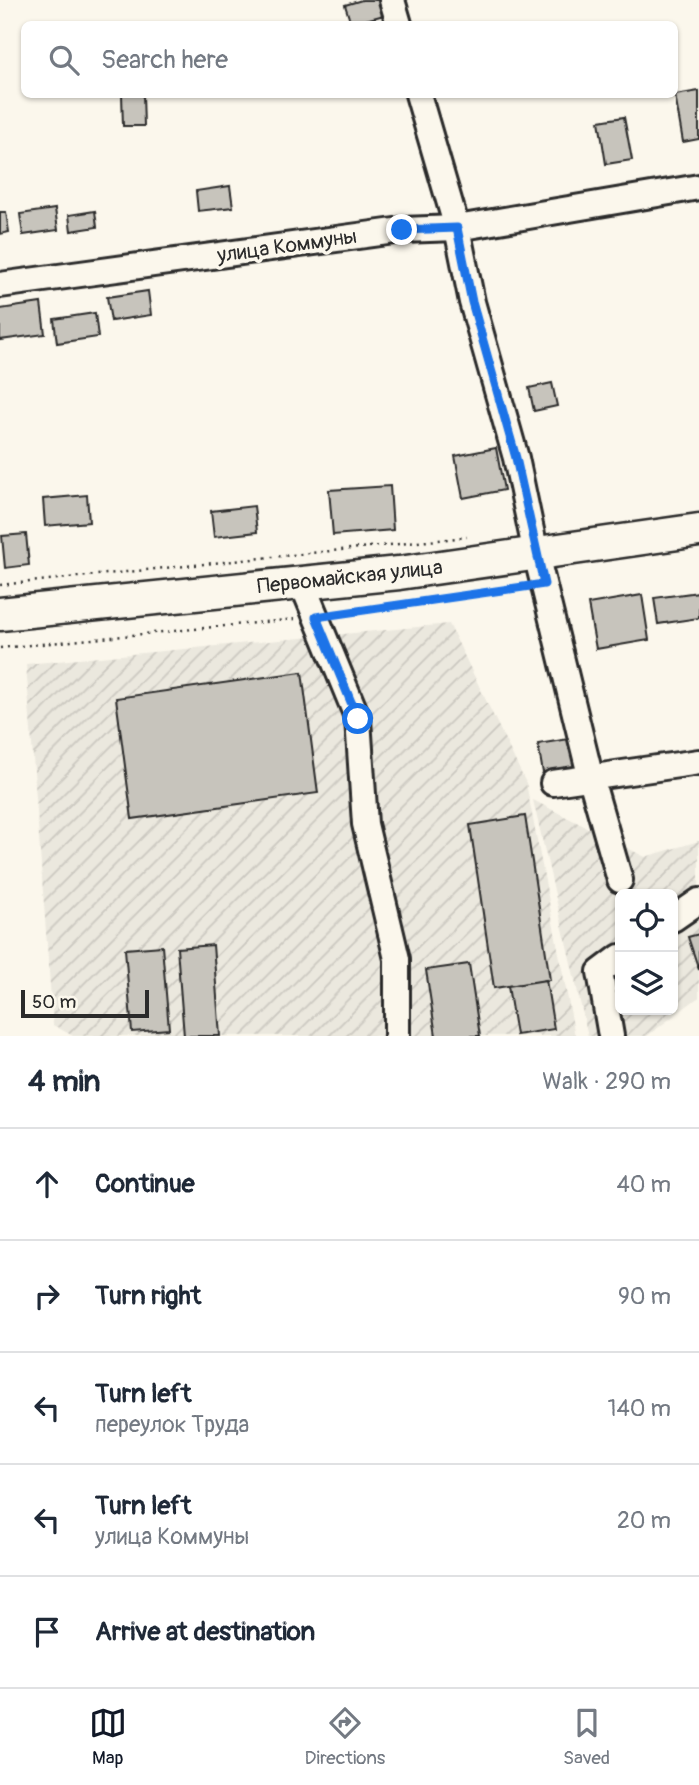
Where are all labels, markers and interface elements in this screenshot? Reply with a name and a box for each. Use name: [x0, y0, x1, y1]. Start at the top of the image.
search box: [21, 21, 678, 98]
icon: search: [45, 41, 83, 79]
text: Search here: [101, 44, 228, 76]
route end: [386, 214, 417, 245]
street label: улица Коммуны: [214, 223, 359, 269]
street label: Первомайская улица: [256, 554, 444, 600]
route start: [342, 703, 373, 734]
map controls: [615, 889, 678, 1015]
button: locate: [615, 889, 678, 952]
button: layers: [615, 952, 678, 1015]
scale bar: [21, 987, 149, 1019]
text: 50 m: [32, 990, 76, 1014]
text: 4 min: [28, 1063, 101, 1100]
text: Walk · 290 m: [542, 1067, 671, 1096]
icon: ahead: [28, 1165, 66, 1203]
text: Continue: [95, 1168, 195, 1200]
text: 40 m: [617, 1170, 671, 1199]
icon: right: [28, 1277, 66, 1315]
text: Turn right: [95, 1280, 201, 1312]
text: 90 m: [618, 1282, 671, 1311]
text: Turn left: [95, 1378, 191, 1410]
icon: left: [28, 1389, 66, 1427]
text: 140 m: [608, 1394, 671, 1423]
text: переулок Труда: [95, 1410, 249, 1439]
text: Turn left: [95, 1490, 191, 1522]
icon: left: [28, 1501, 66, 1539]
text: 20 m: [617, 1506, 671, 1535]
text: улица Коммуны: [95, 1522, 249, 1551]
icon: arrive: [28, 1613, 66, 1651]
text: Arrive at destination: [95, 1616, 315, 1648]
tab: Map: [89, 1704, 127, 1770]
tab: Directions: [305, 1704, 385, 1770]
tab: Saved: [563, 1704, 610, 1770]

